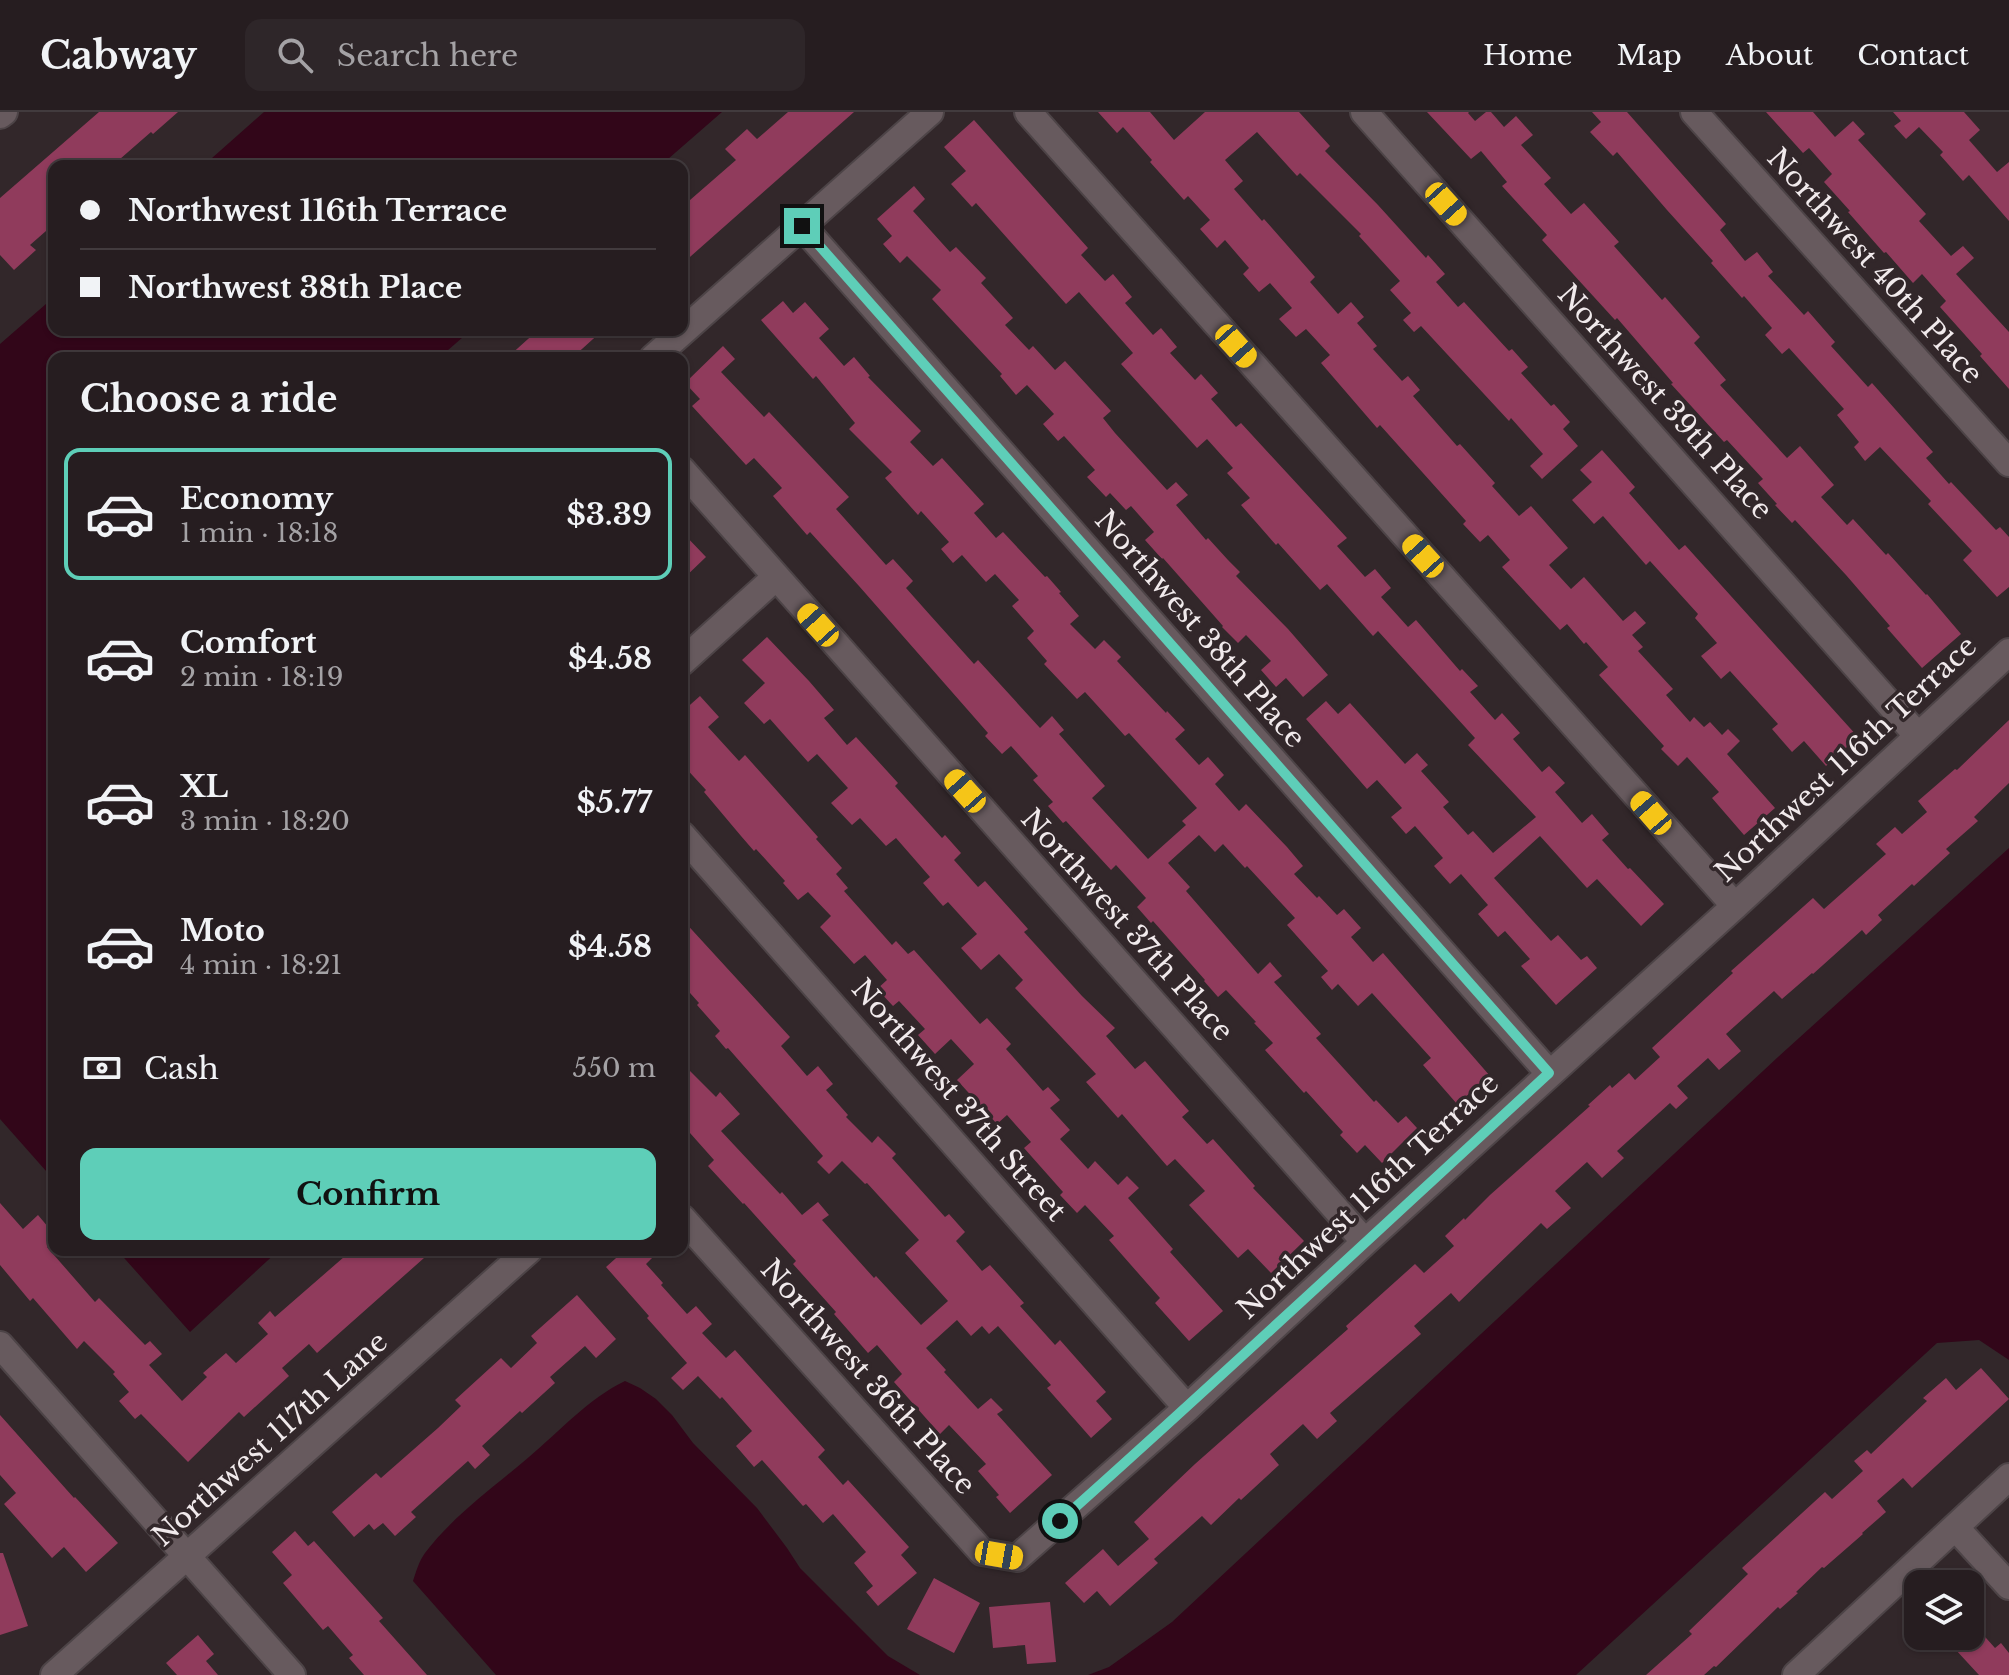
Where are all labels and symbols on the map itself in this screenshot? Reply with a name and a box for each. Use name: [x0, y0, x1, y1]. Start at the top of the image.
street label: Northwest 40th Place: [1760, 141, 1990, 391]
car: [1421, 178, 1471, 230]
route end: [784, 208, 820, 244]
street label: Northwest 39th Place: [1550, 277, 1780, 527]
car: [1211, 320, 1261, 372]
street label: Northwest 38th Place: [1087, 503, 1313, 755]
car: [1398, 530, 1448, 582]
car: [793, 599, 843, 651]
street label: Northwest 116th Terrace: [1708, 629, 1984, 889]
car: [940, 765, 990, 817]
car: [1626, 787, 1676, 839]
street label: Northwest 37th Place: [1014, 802, 1240, 1048]
street label: Northwest 37th Street: [844, 972, 1074, 1229]
street label: Northwest 116th Terrace: [1230, 1066, 1506, 1326]
street label: Northwest 36th Place: [753, 1252, 983, 1502]
street label: Northwest 117th Lane: [145, 1324, 395, 1554]
route start: [1042, 1503, 1078, 1539]
car: [973, 1539, 1025, 1571]

